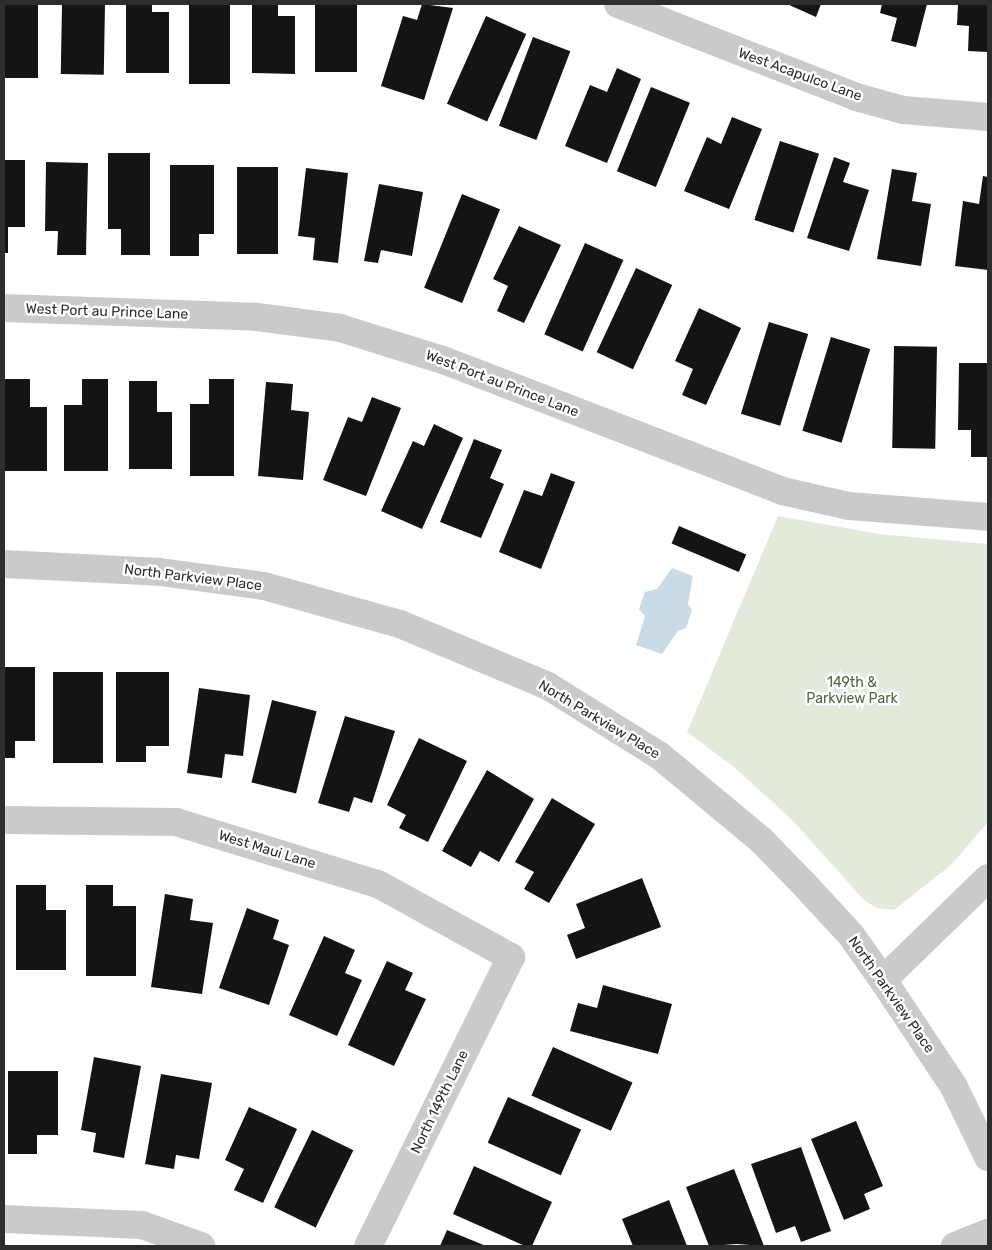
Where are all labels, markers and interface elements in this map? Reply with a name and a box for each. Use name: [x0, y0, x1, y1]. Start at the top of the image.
street label: West Acapulco Lane: [736, 45, 864, 105]
street label: West Port au Prince Lane: [25, 301, 189, 323]
street label: West Port au Prince Lane: [423, 347, 581, 421]
street label: North Parkview Place: [123, 561, 263, 595]
park label: 149th & Parkview Park: [806, 675, 898, 708]
street label: North Parkview Place: [535, 677, 663, 763]
street label: West Maui Lane: [216, 827, 318, 873]
street label: North Parkview Place: [844, 933, 938, 1057]
street label: North 149th Lane: [408, 1048, 472, 1156]

